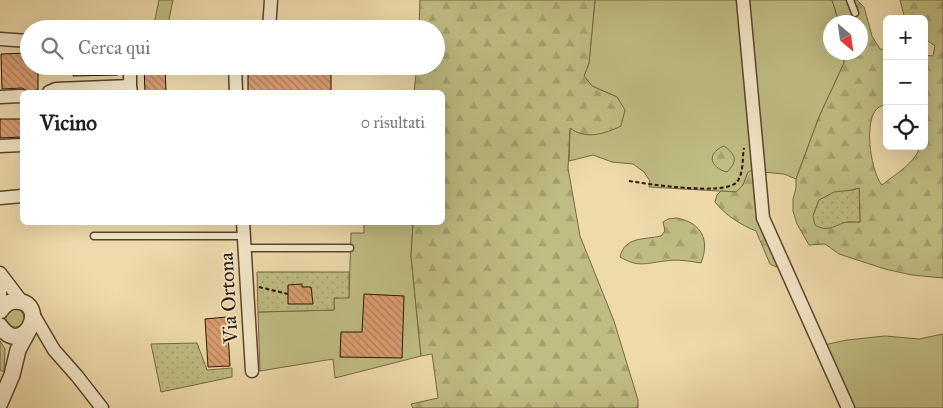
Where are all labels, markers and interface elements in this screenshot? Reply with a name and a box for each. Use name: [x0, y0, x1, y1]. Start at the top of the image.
north arrow: [823, 15, 868, 60]
map controls: [883, 15, 928, 150]
button: +: [883, 15, 928, 60]
search box: [20, 20, 445, 75]
icon: search: [38, 34, 66, 62]
text: Cerca qui: [78, 36, 150, 59]
button: −: [883, 60, 928, 105]
button: locate: [883, 105, 928, 150]
text: Vicino: [40, 110, 97, 136]
text: 0 risultati: [361, 113, 425, 132]
street label: Via Ortona: [214, 251, 242, 345]

